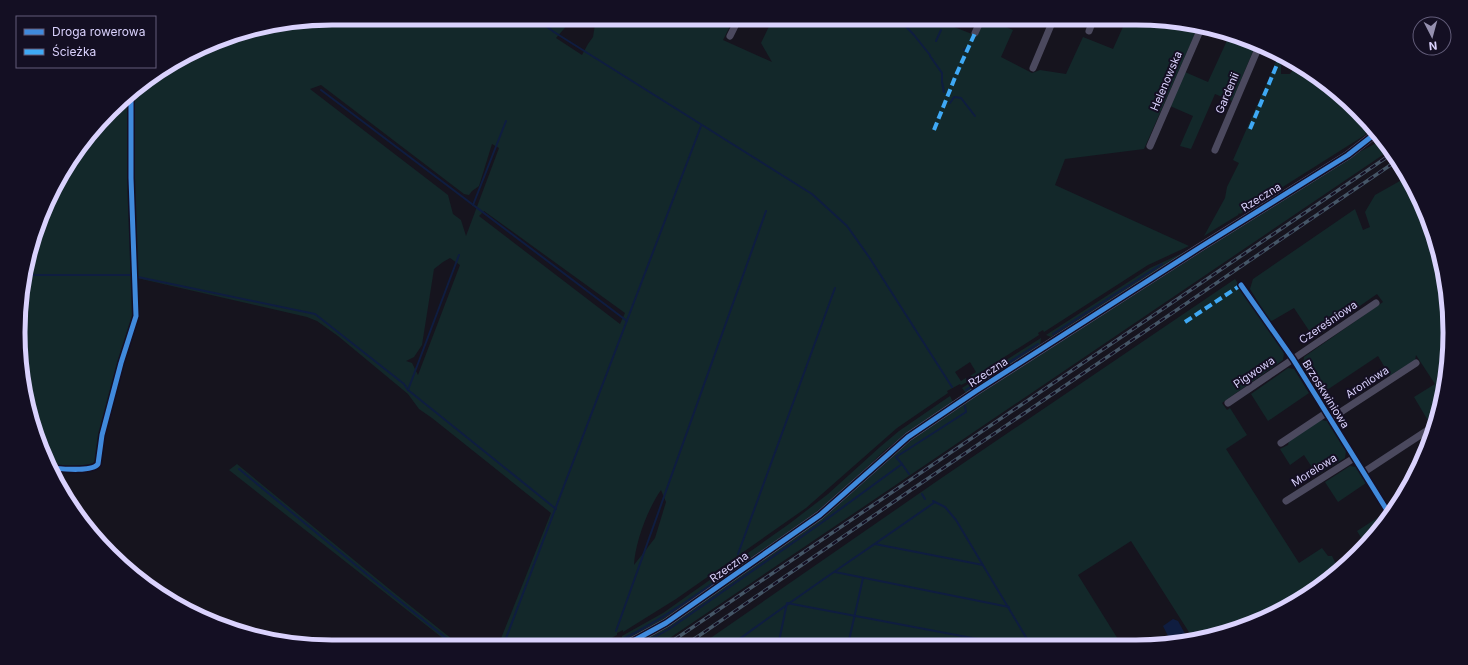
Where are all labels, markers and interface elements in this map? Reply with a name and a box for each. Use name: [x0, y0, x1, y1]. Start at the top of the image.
legend: [16, 16, 156, 68]
north arrow: [1412, 16, 1452, 56]
text: Droga rowerowa: [52, 24, 145, 39]
text: N: [1428, 39, 1438, 53]
text: Ścieżka: [52, 44, 96, 59]
street label: Helenowska: [1147, 49, 1185, 113]
street label: Gardenii: [1212, 70, 1242, 116]
street label: Rzeczna: [1239, 179, 1283, 215]
street label: Czereśniowa: [1296, 297, 1360, 347]
street label: Pigwowa: [1231, 353, 1277, 391]
street label: Rzeczna: [966, 354, 1010, 390]
street label: Brzoskwiniowa: [1299, 357, 1353, 431]
street label: Aroniowa: [1343, 363, 1391, 401]
street label: Morelowa: [1289, 451, 1339, 489]
street label: Rzeczna: [707, 549, 751, 585]

